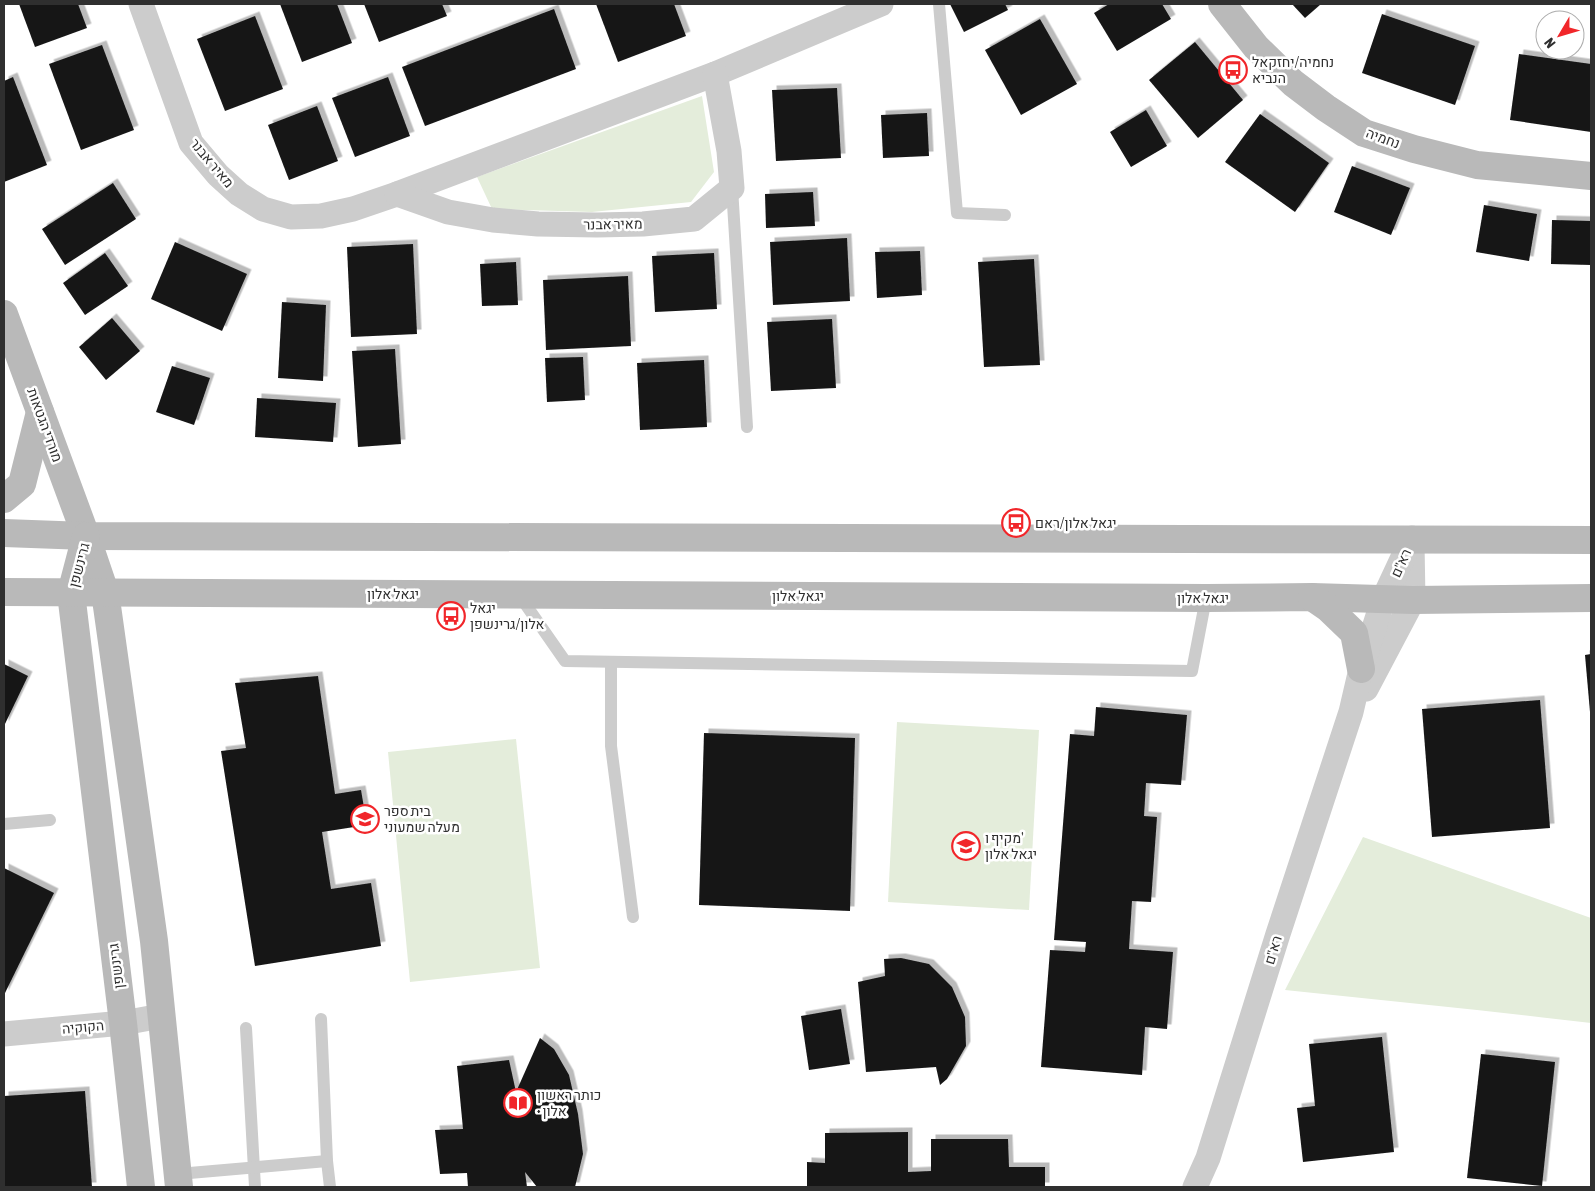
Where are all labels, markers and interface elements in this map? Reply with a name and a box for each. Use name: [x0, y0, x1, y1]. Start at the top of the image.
north arrow: [1535, 10, 1585, 60]
text: N: [1541, 35, 1559, 51]
place label: נחמיה/יחזקאל הנביא: [1252, 54, 1334, 86]
bus stop icon: נחמיה/יחזקאל הנביא: [1218, 55, 1248, 85]
street label: נחמיה: [1364, 125, 1402, 151]
street label: מאיר אבנר: [187, 135, 237, 191]
street label: מאיר אבנר: [583, 215, 643, 233]
street label: מורדי הגטאות: [24, 386, 66, 464]
bus stop icon: יגאל אלון/ראם: [1001, 508, 1031, 538]
place label: יגאל אלון/ראם: [1035, 515, 1117, 531]
street label: גרינשפן: [65, 541, 93, 589]
street label: רא"ם: [1388, 546, 1414, 580]
street label: יגאל אלון: [367, 586, 419, 602]
street label: יגאל אלון: [772, 588, 824, 604]
street label: יגאל אלון: [1177, 590, 1229, 606]
place label: יגאל אלון/גרינשפן: [470, 600, 545, 632]
bus stop icon: יגאל אלון/גרינשפן: [436, 601, 466, 631]
place label: בית ספר מעלה שמעוני: [384, 803, 460, 835]
school or university icon: בית ספר מעלה שמעוני: [350, 804, 380, 834]
place label: מקיף ו' יגאל אלון: [985, 830, 1037, 862]
school or university icon: מקיף ו' יגאל אלון: [951, 831, 981, 861]
street label: רא"ם: [1261, 934, 1285, 966]
street label: גרינשפן: [105, 942, 127, 990]
street label: הקוקיה: [61, 1017, 105, 1037]
place label: כותר ראשון - אלון: [537, 1087, 601, 1119]
library icon: כותר ראשון - אלון: [503, 1088, 533, 1118]

